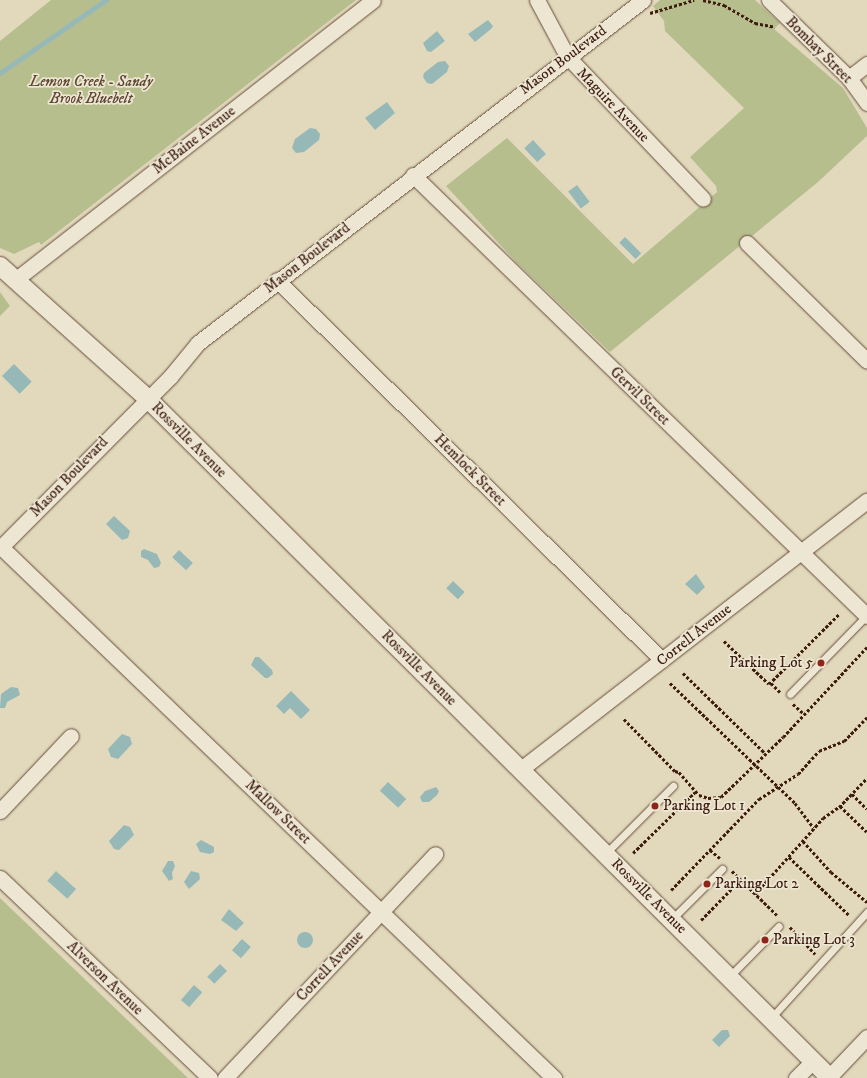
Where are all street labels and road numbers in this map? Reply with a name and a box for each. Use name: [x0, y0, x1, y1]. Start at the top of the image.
street label: Bombay Street: [782, 13, 856, 87]
street label: Mason Boulevard: [516, 21, 610, 99]
street label: Maguire Avenue: [573, 64, 653, 146]
street label: McBaine Avenue: [149, 102, 239, 178]
street label: Mason Boulevard: [260, 219, 354, 297]
street label: Gervil Street: [606, 363, 674, 429]
street label: Rossville Avenue: [148, 399, 230, 481]
street label: Hemlock Street: [430, 430, 510, 510]
street label: Mason Boulevard: [26, 433, 112, 521]
street label: Correll Avenue: [653, 600, 735, 670]
street label: Rossville Avenue: [378, 627, 460, 709]
street label: Mallow Street: [241, 776, 315, 848]
street label: Rossville Avenue: [608, 855, 690, 937]
street label: Correll Avenue: [293, 927, 367, 1005]
street label: Alverson Avenue: [63, 937, 147, 1019]

